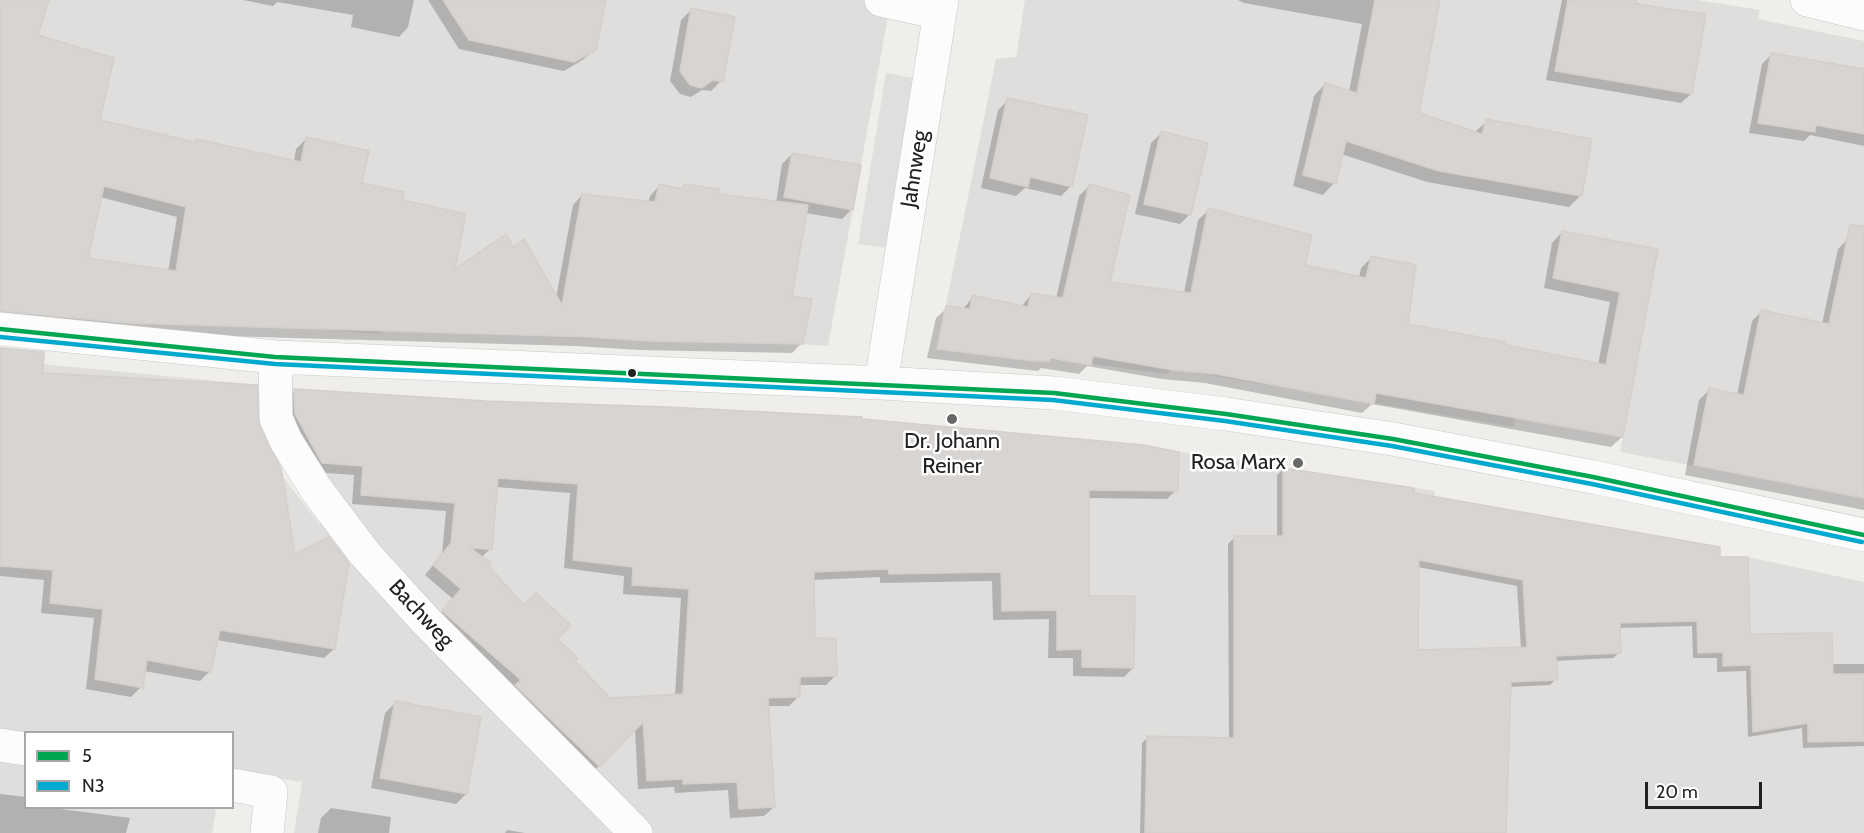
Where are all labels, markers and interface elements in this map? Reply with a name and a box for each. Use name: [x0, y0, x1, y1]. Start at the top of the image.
street label: Jahnweg: [896, 128, 934, 210]
unlabelled marker: [626, 367, 638, 379]
marker: Dr. Johann Reiner: [945, 412, 959, 426]
place label: Dr. Johann Reiner: [904, 429, 1000, 481]
place label: Rosa Marx: [1191, 450, 1286, 476]
marker: Rosa Marx: [1291, 456, 1305, 470]
street label: Bachweg: [383, 574, 459, 654]
legend: [24, 731, 234, 809]
text: 5: [82, 745, 92, 767]
scale bar: [1648, 770, 1765, 808]
text: N3: [82, 775, 104, 797]
text: 20 m: [1656, 781, 1698, 803]

